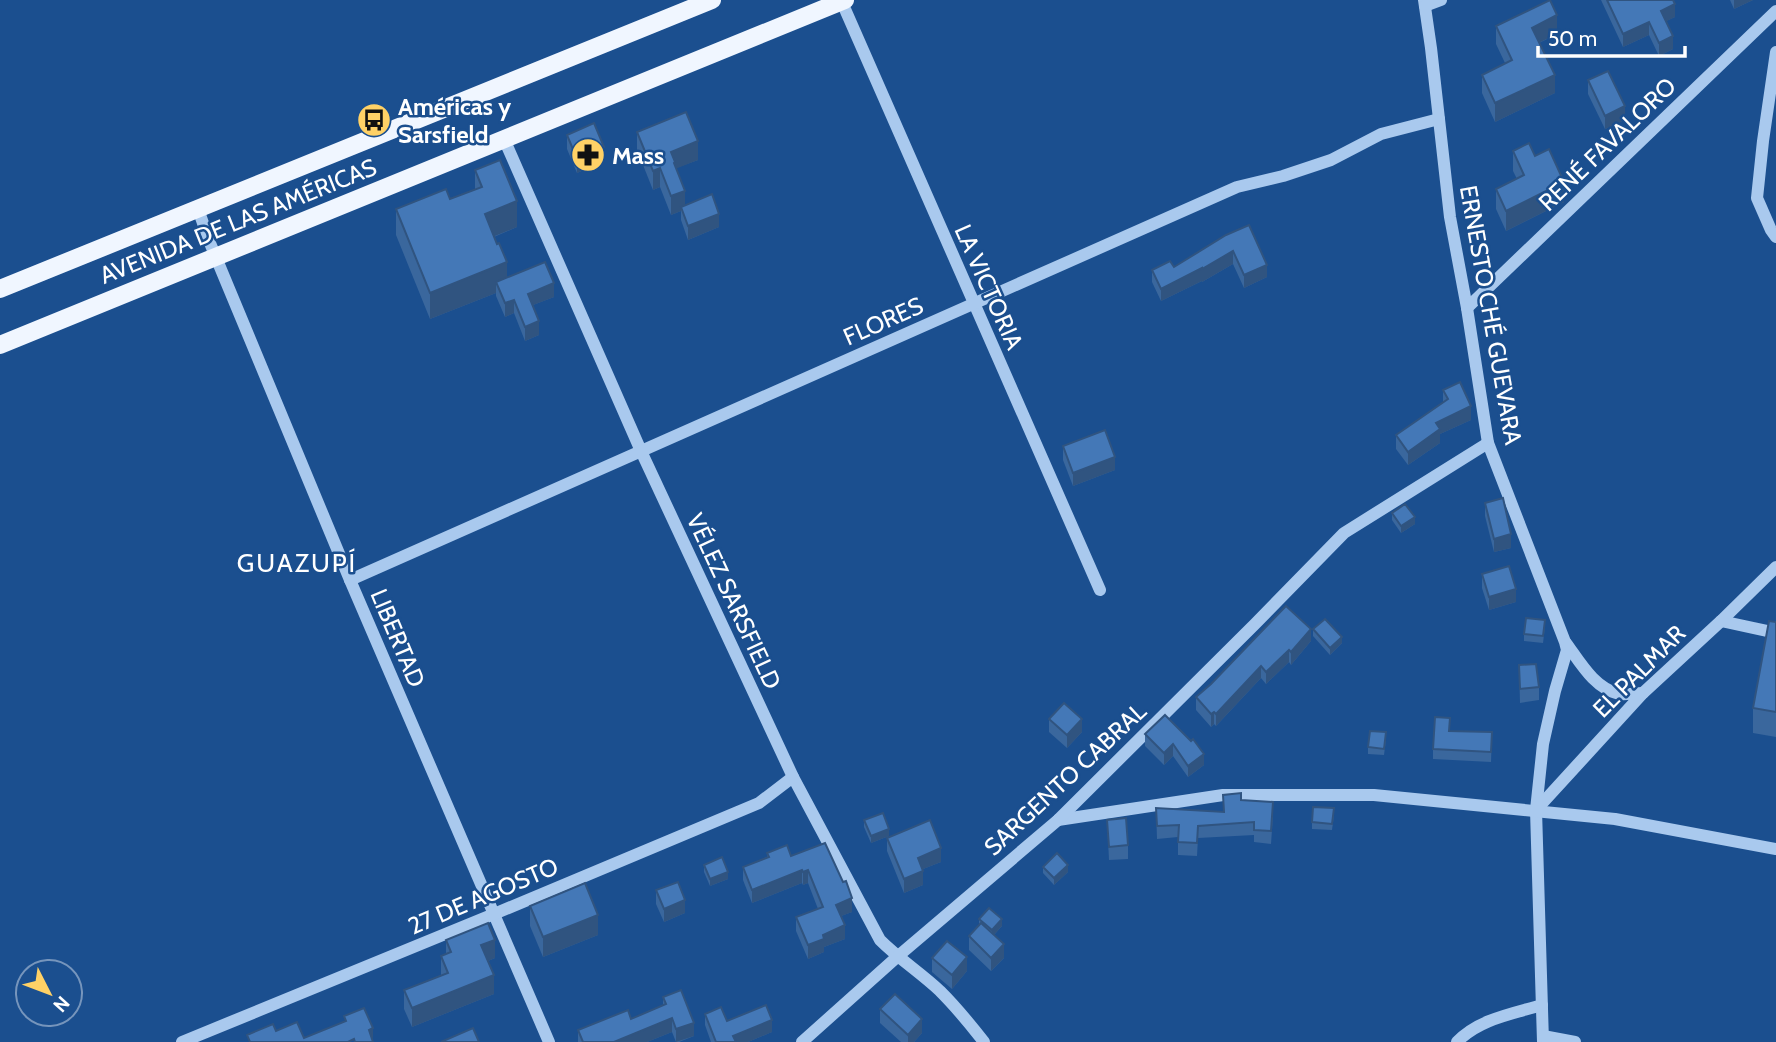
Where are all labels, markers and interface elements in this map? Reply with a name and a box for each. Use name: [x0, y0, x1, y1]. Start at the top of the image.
scale bar: [1538, 14, 1685, 58]
text: 50 m: [1548, 26, 1597, 51]
street label: RENÉ FAVALORO: [1532, 71, 1682, 217]
place label: Américas y Sarsfield: [398, 92, 511, 149]
bus stop icon: Américas y Sarsfield: [355, 101, 393, 139]
pharmacy icon: Mass: [569, 136, 607, 174]
place label: Mass: [612, 141, 664, 170]
street label: AVENIDA DE LAS AMÉRICAS: [95, 152, 381, 290]
street label: ERNESTO CHÉ GUEVARA: [1454, 183, 1528, 447]
street label: LA VICTORIA: [949, 220, 1030, 354]
street label: FLORES: [839, 291, 927, 351]
street label: VÉLEZ SARSFIELD: [681, 509, 787, 693]
district label: GUAZUPÍ: [237, 547, 357, 579]
street label: LIBERTAD: [364, 585, 432, 691]
street label: EL PALMAR: [1587, 618, 1692, 723]
street label: SARGENTO CABRAL: [978, 696, 1152, 862]
street label: 27 DE AGOSTO: [404, 851, 562, 941]
north arrow: [14, 958, 84, 1028]
text: N: [48, 991, 74, 1017]

